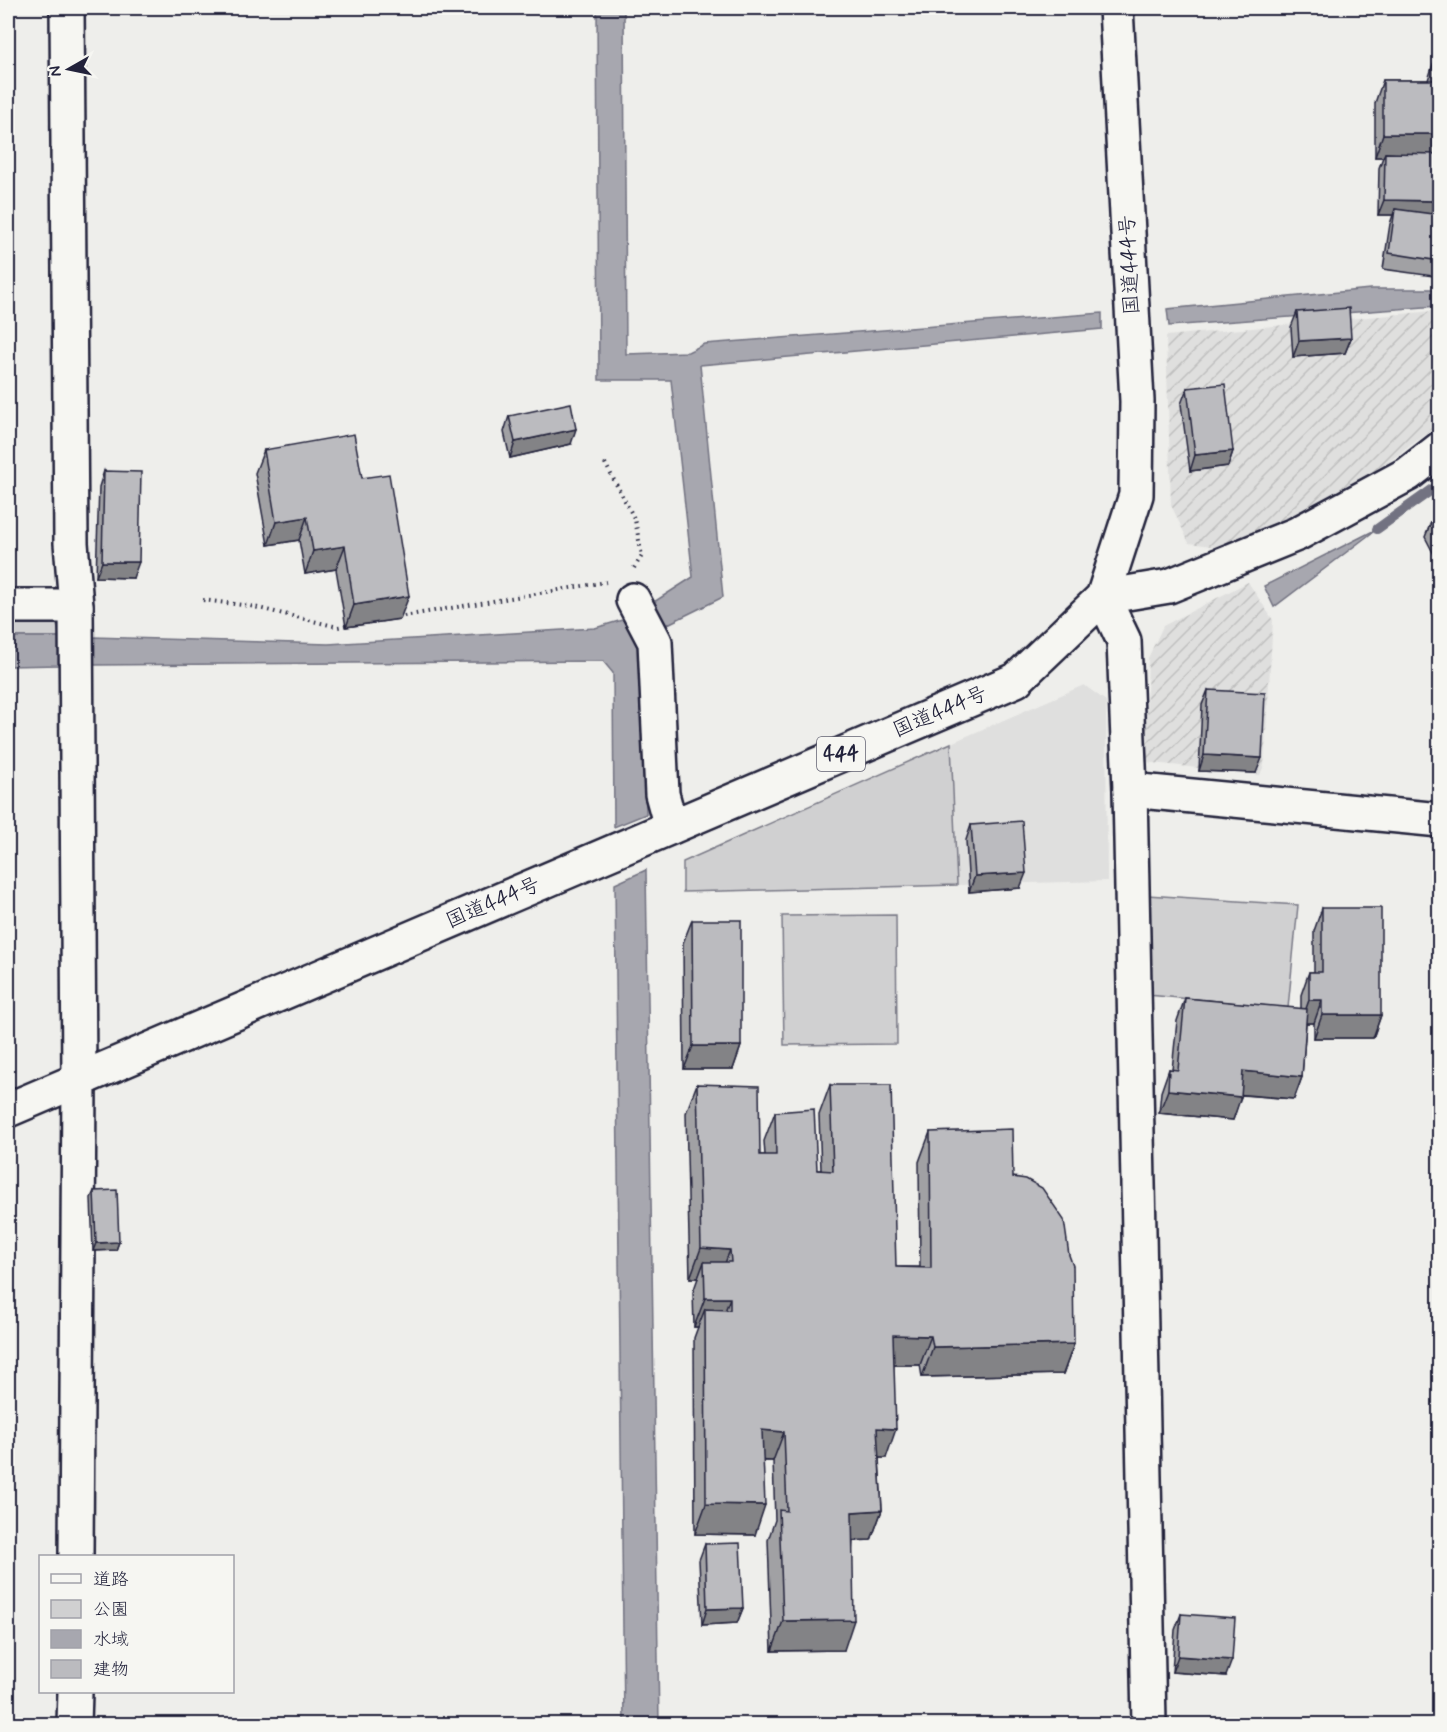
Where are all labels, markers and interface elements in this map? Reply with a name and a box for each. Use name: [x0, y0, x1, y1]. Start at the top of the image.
north arrow: [39, 39, 99, 99]
text: N: [44, 64, 67, 78]
street label: 国道444号: [1113, 214, 1147, 316]
street label: 国道444号: [888, 680, 992, 744]
road number: 444: [817, 737, 865, 771]
street label: 国道444号: [441, 871, 545, 935]
legend: [39, 1555, 234, 1693]
text: 道路: [93, 1568, 129, 1592]
text: 公園: [93, 1598, 129, 1622]
text: 水域: [93, 1628, 129, 1652]
text: 建物: [93, 1658, 129, 1682]

